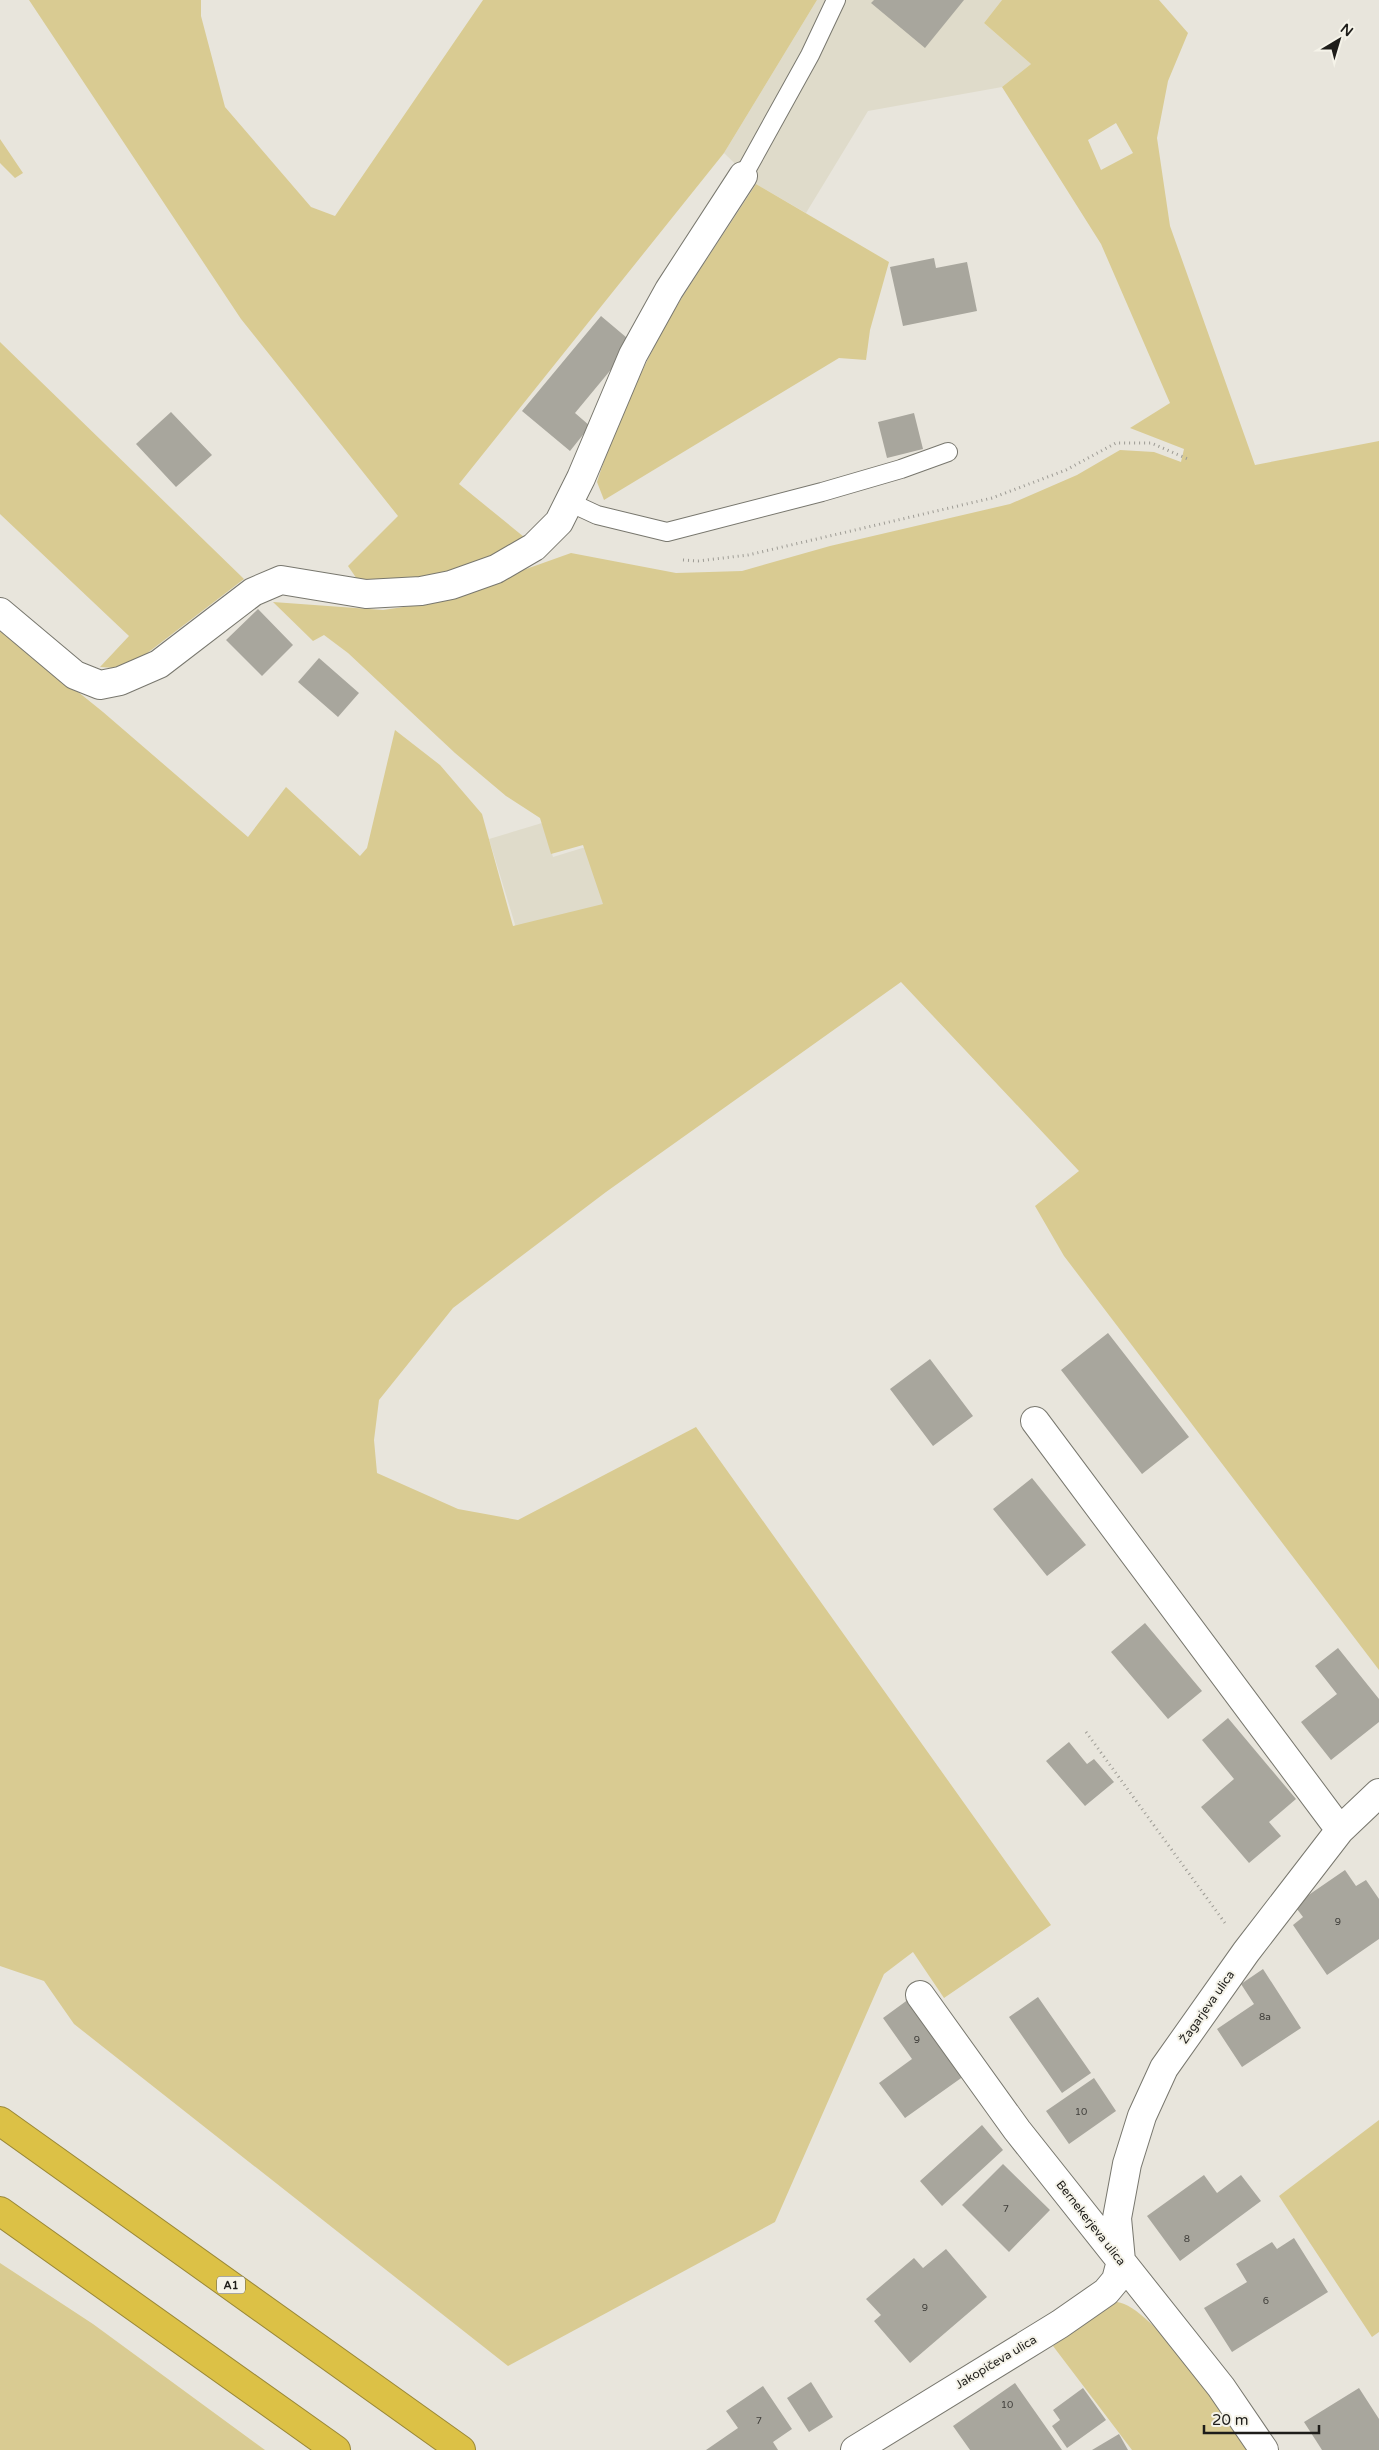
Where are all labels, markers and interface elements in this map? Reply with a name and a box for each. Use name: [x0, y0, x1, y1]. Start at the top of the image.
north arrow: [1314, 15, 1364, 65]
text: N: [1337, 20, 1356, 40]
house number: 9: [1335, 1916, 1341, 1928]
street label: Žagarjeva ulica: [1177, 1968, 1237, 2046]
house number: 8a: [1259, 2011, 1271, 2023]
house number: 9: [914, 2034, 920, 2046]
house number: 10: [1075, 2106, 1087, 2118]
street label: Bernekerjeva ulica: [1053, 2178, 1129, 2268]
house number: 7: [1003, 2203, 1009, 2215]
house number: 8: [1184, 2233, 1190, 2245]
road number: A1: [217, 2276, 245, 2294]
house number: 6: [1263, 2295, 1269, 2307]
house number: 9: [922, 2302, 928, 2314]
street label: Jakopičeva ulica: [953, 2332, 1039, 2392]
house number: 10: [1001, 2399, 1013, 2411]
scale bar: [1204, 2402, 1319, 2434]
text: 20 m: [1212, 2411, 1249, 2429]
house number: 7: [756, 2415, 762, 2427]

